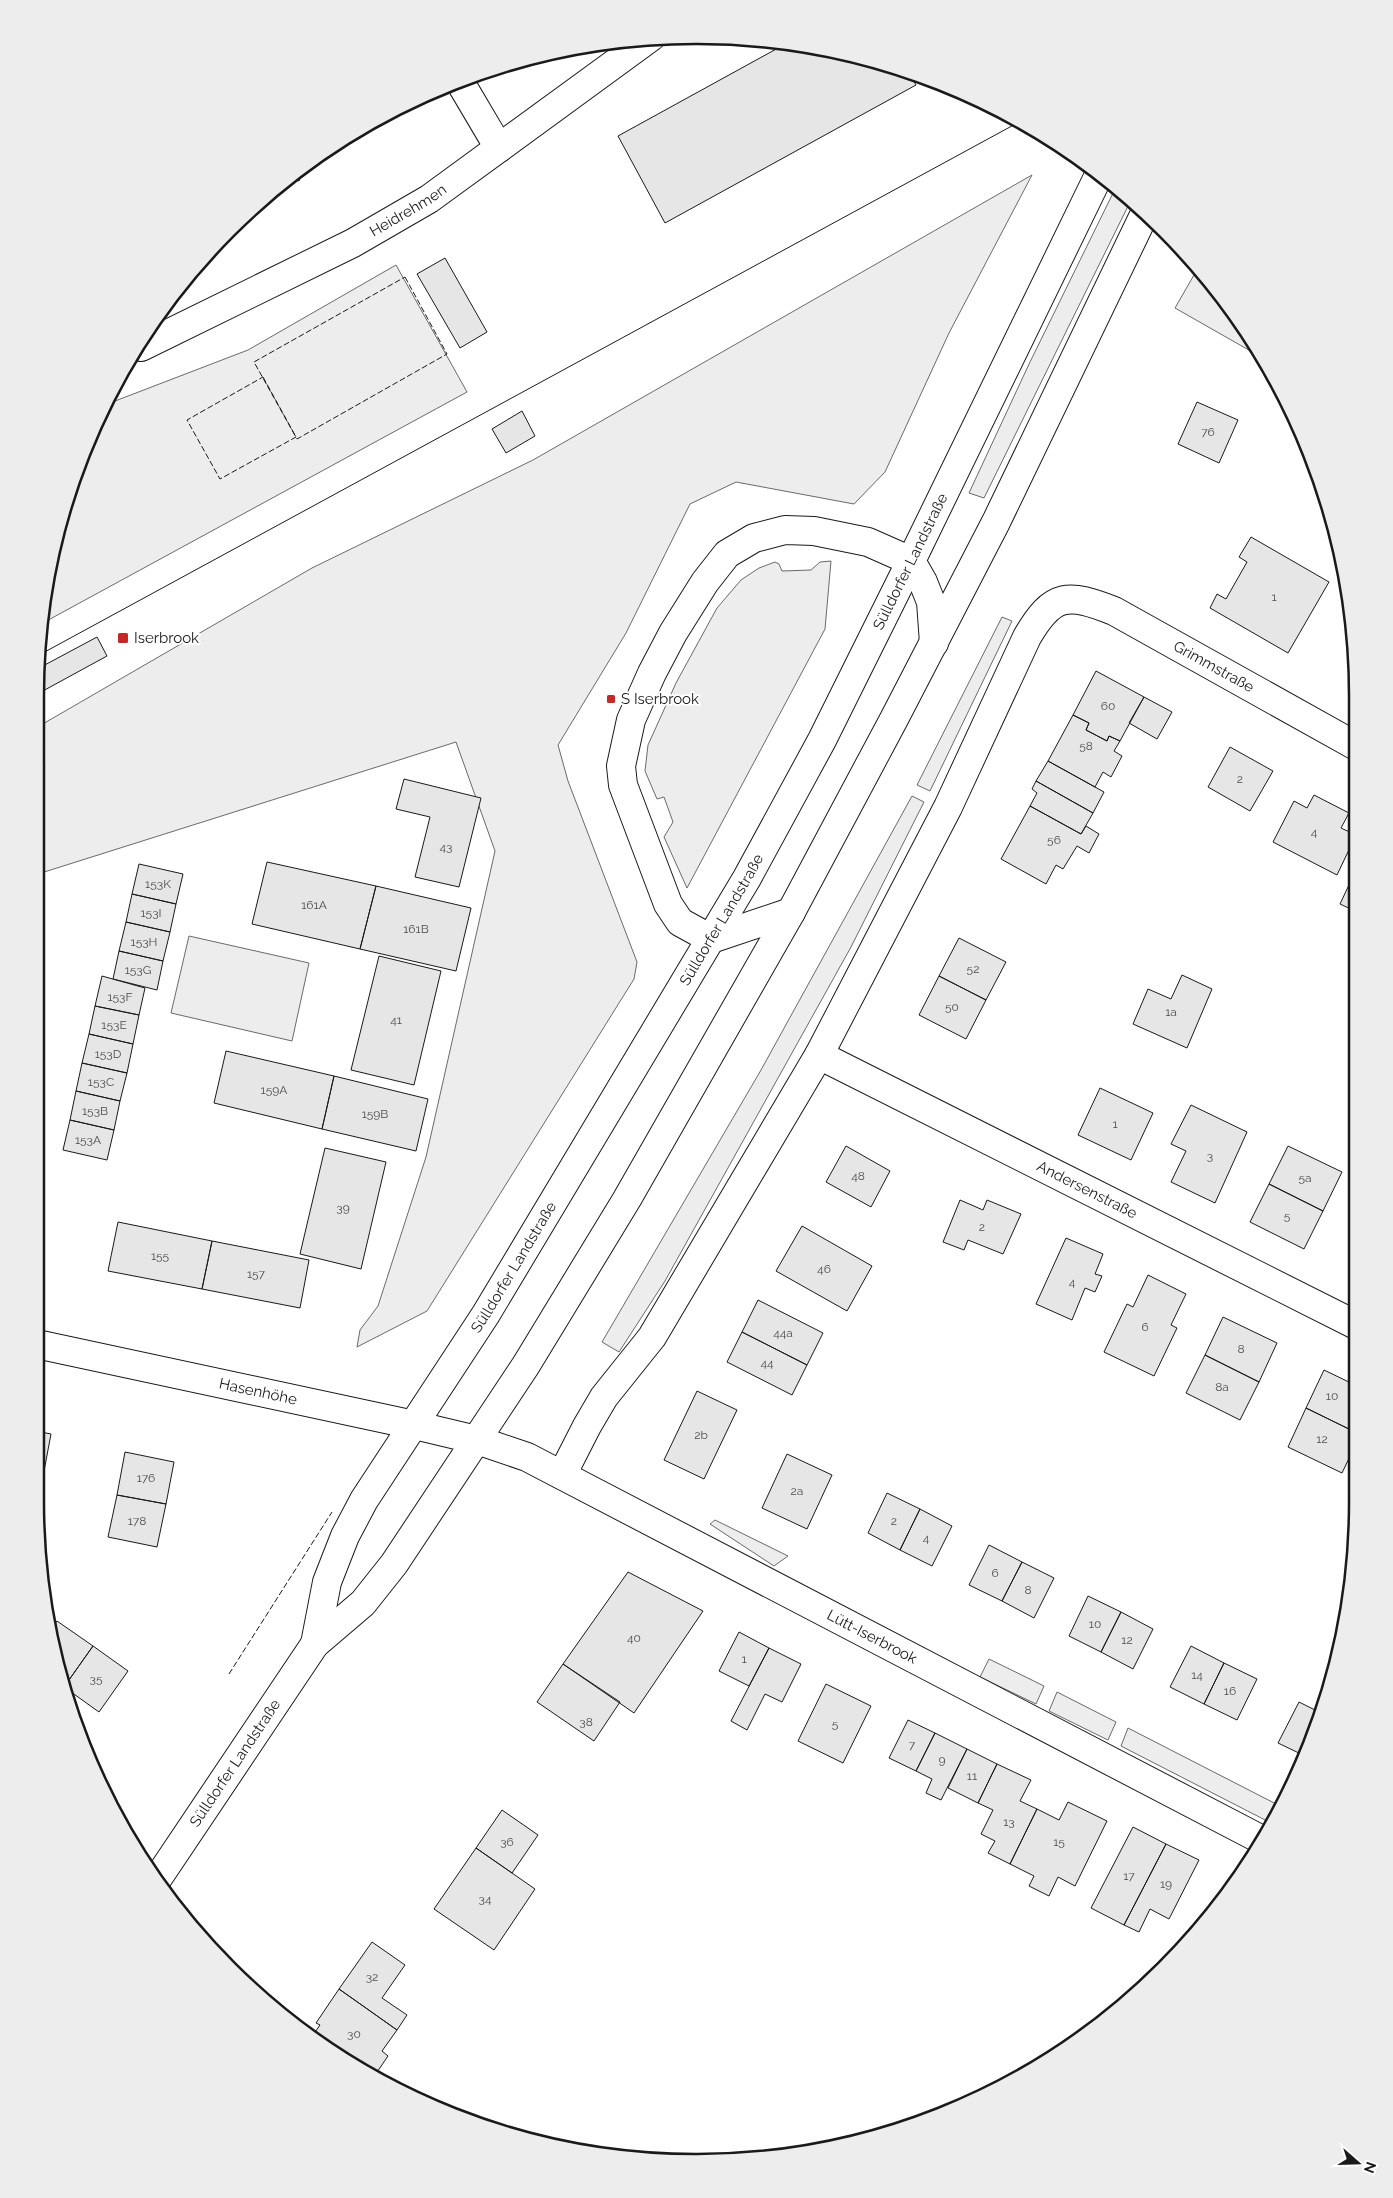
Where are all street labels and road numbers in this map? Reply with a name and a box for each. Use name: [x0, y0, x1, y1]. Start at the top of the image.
street label: Heidrehmen: [366, 180, 450, 240]
street label: Sülldorfer Landstraße: [869, 490, 952, 633]
street label: Grimmstraße: [1170, 637, 1258, 696]
street label: Sülldorfer Landstraße: [676, 851, 767, 989]
street label: Andersenstraße: [1034, 1157, 1140, 1223]
street label: Sülldorfer Landstraße: [467, 1198, 560, 1336]
street label: Hasenhöhe: [217, 1374, 299, 1409]
street label: Lütt-Iserbrook: [824, 1606, 920, 1668]
street label: Sülldorfer Landstraße: [186, 1696, 284, 1830]

